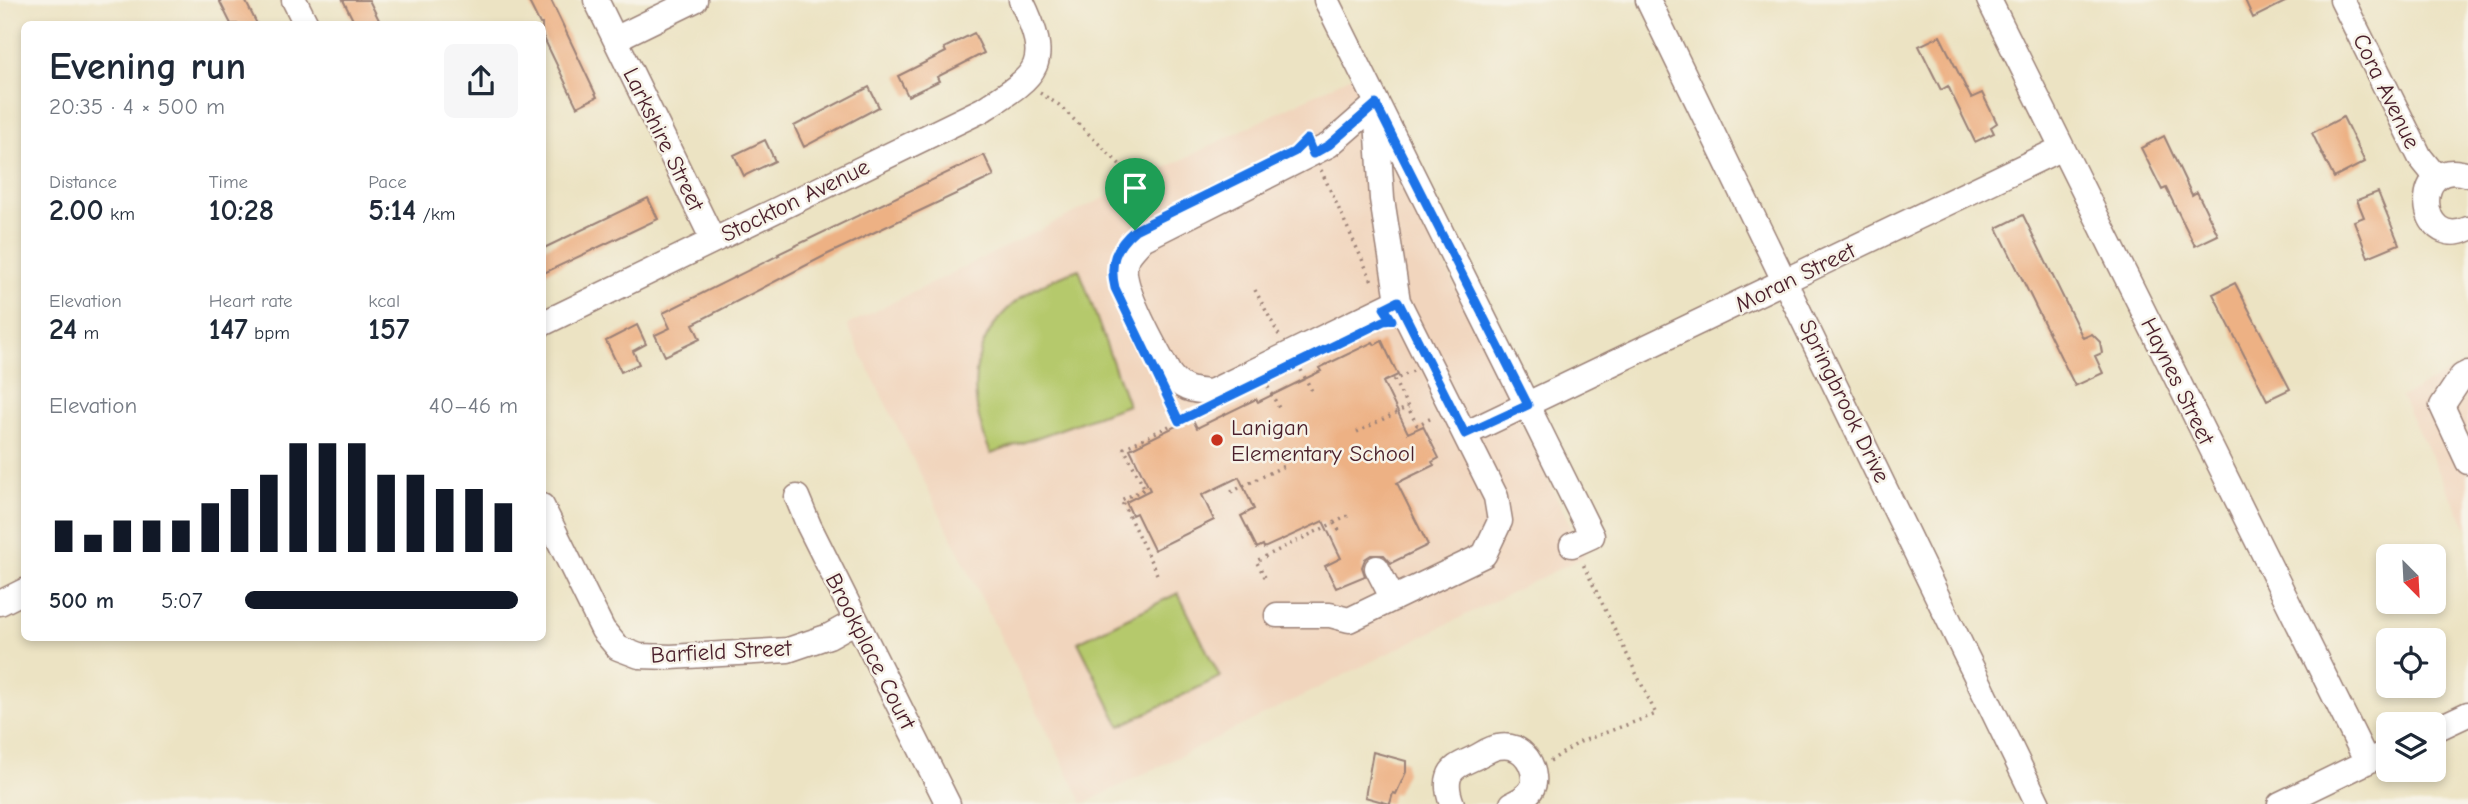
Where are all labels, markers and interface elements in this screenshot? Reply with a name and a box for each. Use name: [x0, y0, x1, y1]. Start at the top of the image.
street label: Cora Avenue: [2347, 29, 2426, 153]
button: share: [444, 44, 518, 118]
text: Evening run: [49, 45, 246, 89]
street label: Larkshire Street: [617, 63, 710, 216]
text: 20:35 · 4 × 500 m: [49, 93, 225, 120]
street label: Stockton Avenue: [717, 153, 874, 248]
pin: [1105, 158, 1165, 230]
icon: arrive: [1116, 169, 1154, 207]
text: Distance: [49, 171, 117, 193]
text: Time: [209, 171, 248, 193]
text: Pace: [368, 171, 407, 193]
text: 2.00: [49, 193, 104, 228]
text: 10:28: [209, 193, 274, 228]
text: 5:14: [368, 193, 416, 228]
text: km: [104, 203, 135, 225]
text: /km: [416, 203, 456, 225]
street label: Moran Street: [1731, 236, 1861, 318]
text: Elevation: [49, 290, 122, 312]
text: Heart rate: [209, 290, 292, 312]
text: kcal: [368, 290, 400, 312]
text: 24: [49, 312, 77, 347]
text: 147: [209, 312, 248, 347]
text: 157: [368, 312, 410, 347]
street label: Haynes Street: [2135, 313, 2221, 450]
street label: Springbrook Drive: [1793, 315, 1896, 487]
text: m: [77, 322, 99, 344]
text: bpm: [248, 322, 290, 344]
text: Elevation: [49, 392, 137, 419]
text: 40–46 m: [429, 392, 518, 419]
place label: Lanigan Elementary School: [1231, 414, 1415, 467]
marker: Lanigan Elementary School: [1209, 432, 1225, 448]
north arrow: [2376, 544, 2446, 614]
map controls: [2376, 544, 2446, 782]
street label: Brookplace Court: [820, 569, 922, 735]
text: 500 m: [49, 587, 114, 614]
text: 5:07: [161, 587, 203, 614]
button: locate: [2376, 628, 2446, 698]
street label: Barfield Street: [650, 634, 794, 669]
button: layers: [2376, 712, 2446, 782]

